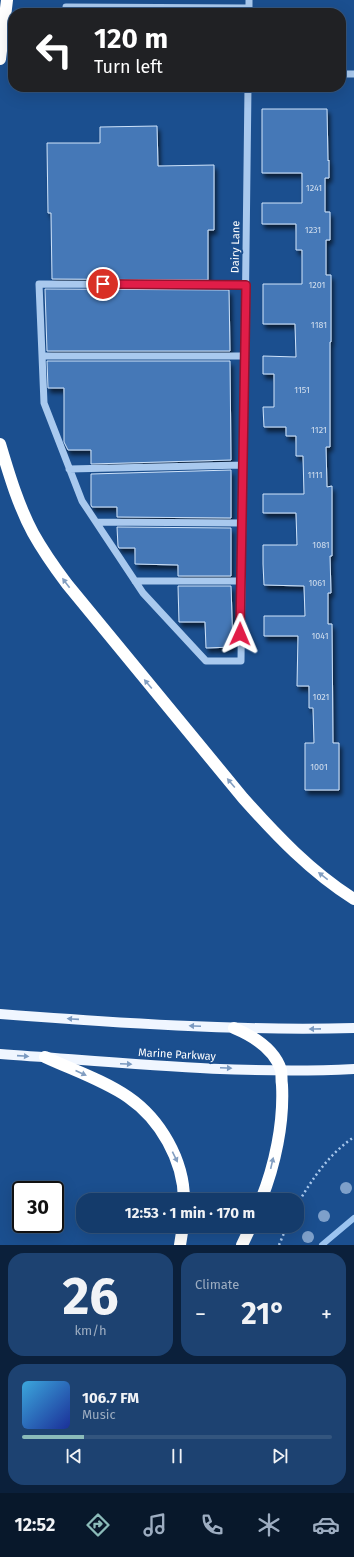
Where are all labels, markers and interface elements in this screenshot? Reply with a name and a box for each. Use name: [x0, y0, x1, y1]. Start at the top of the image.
text: 120 m: [94, 22, 168, 55]
icon: left: [28, 24, 80, 76]
text: Turn left: [94, 56, 163, 78]
house number: 1241: [306, 183, 322, 193]
street label: Dairy Lane: [229, 221, 242, 273]
house number: 1231: [305, 225, 321, 235]
pin: [86, 267, 120, 301]
icon: arrive: [92, 273, 114, 295]
house number: 1201: [308, 280, 326, 290]
house number: 1181: [311, 320, 327, 330]
house number: 1151: [294, 385, 310, 395]
house number: 1121: [311, 425, 327, 435]
house number: 1111: [307, 470, 323, 480]
house number: 1081: [312, 540, 330, 550]
one-way arrow: [62, 578, 70, 588]
house number: 1061: [308, 578, 326, 588]
position arrow: [219, 613, 261, 655]
house number: 1041: [311, 631, 329, 641]
one-way arrow: [144, 678, 153, 689]
house number: 1021: [313, 692, 329, 702]
house number: 1001: [310, 762, 328, 772]
one-way arrow: [227, 778, 236, 789]
one-way arrow: [317, 871, 328, 880]
one-way arrow: [67, 1016, 79, 1023]
one-way arrow: [189, 1023, 201, 1030]
one-way arrow: [309, 1025, 321, 1032]
street label: Marine Parkway: [138, 1046, 217, 1063]
one-way arrow: [17, 1052, 29, 1059]
one-way arrow: [120, 1060, 132, 1067]
one-way arrow: [220, 1065, 233, 1071]
one-way arrow: [75, 1070, 87, 1076]
one-way arrow: [172, 1151, 178, 1163]
one-way arrow: [270, 1157, 276, 1169]
speed limit sign: 30: [12, 1181, 64, 1233]
text: 12:53 · 1 min · 170 m: [125, 1204, 255, 1222]
text: 26: [62, 1265, 119, 1328]
text: Climate: [195, 1277, 239, 1292]
text: 21°: [241, 1296, 286, 1332]
text: −: [195, 1301, 206, 1328]
text: +: [321, 1301, 332, 1328]
text: km/h: [74, 1323, 107, 1338]
text: 106.7 FM: [82, 1389, 139, 1407]
text: Music: [82, 1407, 116, 1422]
icon: previous: [63, 1445, 85, 1467]
icon: pause: [166, 1445, 188, 1467]
icon: next: [269, 1445, 291, 1467]
icon: directions: [84, 1511, 112, 1539]
icon: music: [141, 1511, 169, 1539]
icon: phone: [198, 1511, 226, 1539]
icon: climate: [255, 1511, 283, 1539]
icon: car: [312, 1511, 340, 1539]
text: 12:52: [14, 1514, 55, 1536]

